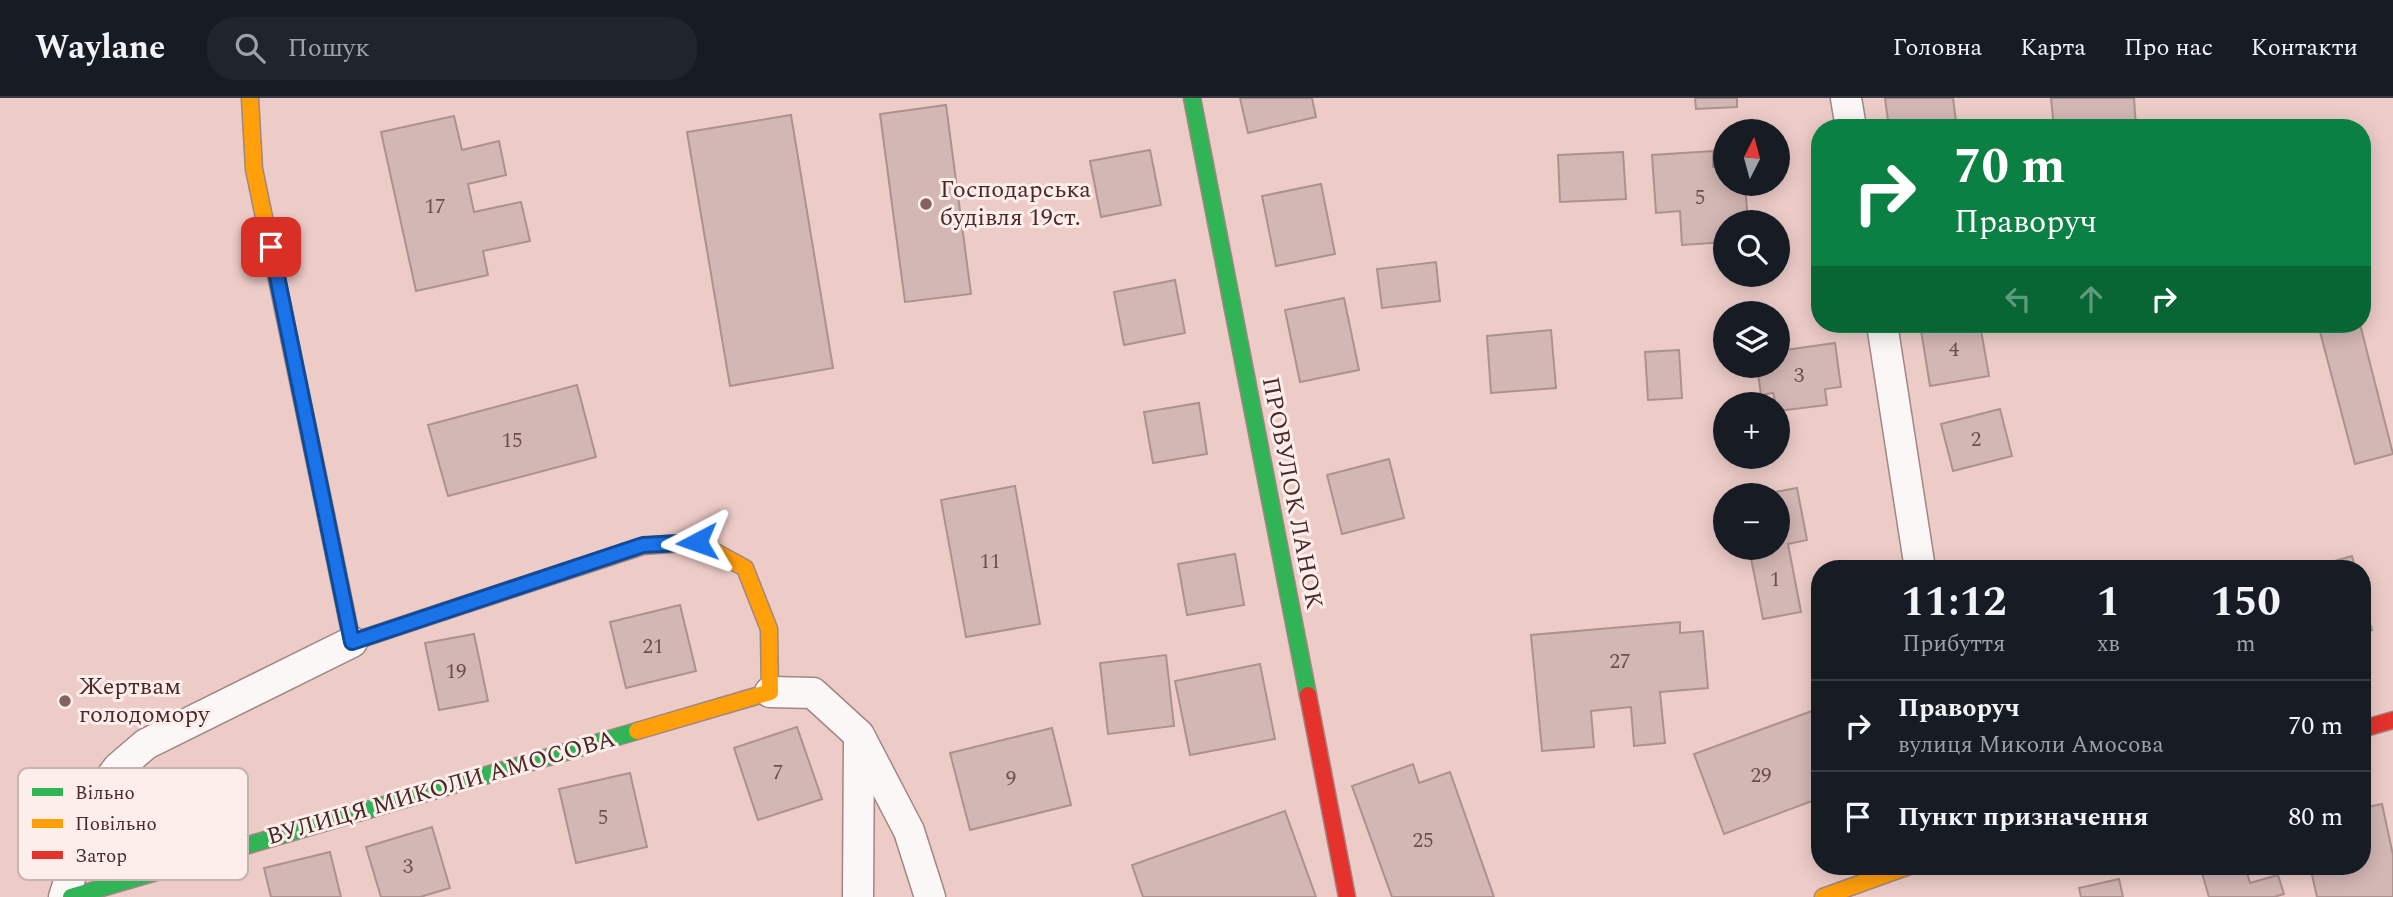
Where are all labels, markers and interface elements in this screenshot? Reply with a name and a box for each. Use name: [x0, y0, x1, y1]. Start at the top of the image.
search box: [207, 17, 697, 80]
text: Waylane: [35, 23, 165, 73]
text: Пошук: [287, 28, 370, 68]
icon: search: [231, 29, 269, 67]
text: Головна: [1893, 30, 1982, 66]
text: Карта: [2020, 30, 2086, 66]
text: Про нас: [2124, 30, 2213, 66]
text: Контакти: [2251, 30, 2358, 66]
north arrow: [1713, 119, 1790, 196]
map controls: [1713, 119, 1790, 560]
text: 70 m: [1954, 130, 2065, 205]
icon: right: [1839, 147, 1930, 238]
place label: Господарська будівля 19ст.: [940, 172, 1091, 236]
house number: 5: [1695, 182, 1705, 214]
house number: 17: [425, 191, 446, 223]
marker: Господарська будівля 19ст.: [918, 196, 934, 212]
text: Праворуч: [1954, 198, 2097, 247]
button: search: [1713, 210, 1790, 287]
pin: [241, 217, 301, 277]
icon: arrive: [252, 228, 290, 266]
icon: left: [1999, 280, 2037, 318]
icon: ahead: [2072, 280, 2110, 318]
icon: right: [2145, 280, 2183, 318]
button: layers: [1713, 301, 1790, 378]
house number: 4: [1949, 334, 1960, 366]
house number: 3: [1794, 360, 1805, 392]
street label: ПРОВУЛОК ЛАНОК: [1252, 374, 1332, 612]
button: +: [1713, 392, 1790, 469]
house number: 2: [1971, 424, 1981, 456]
house number: 15: [502, 425, 523, 457]
button: −: [1713, 483, 1790, 560]
position arrow: [660, 505, 734, 579]
house number: 11: [980, 546, 1001, 578]
house number: 1: [1770, 564, 1780, 596]
text: 11:12: [1901, 571, 2007, 634]
text: 1: [2097, 571, 2120, 634]
text: 150: [2210, 571, 2281, 634]
text: Прибуття: [1902, 627, 2005, 662]
text: хв: [2097, 627, 2120, 662]
text: m: [2236, 627, 2255, 662]
house number: 21: [643, 631, 664, 663]
house number: 27: [1610, 646, 1631, 678]
house number: 19: [446, 656, 467, 688]
place label: Жертвам голодомору: [79, 669, 211, 733]
text: Праворуч: [1898, 688, 2020, 728]
marker: Жертвам голодомору: [57, 693, 73, 709]
text: 70 m: [2288, 706, 2343, 746]
icon: right: [1839, 707, 1877, 745]
street label: ВУЛИЦЯ МИКОЛИ АМОСОВА: [262, 721, 620, 855]
text: вулиця Миколи Амосова: [1898, 728, 2164, 763]
house number: 7: [773, 757, 783, 789]
house number: 29: [1751, 760, 1772, 792]
house number: 9: [1006, 763, 1016, 795]
legend: [18, 768, 248, 880]
text: Вільно: [75, 779, 135, 808]
text: Пункт призначення: [1898, 797, 2149, 837]
text: 80 m: [2288, 797, 2343, 837]
icon: arrive: [1839, 798, 1877, 836]
house number: 5: [598, 802, 608, 834]
text: Повільно: [75, 810, 157, 839]
house number: 25: [1413, 825, 1434, 857]
text: Затор: [75, 842, 127, 871]
house number: 3: [403, 851, 414, 883]

